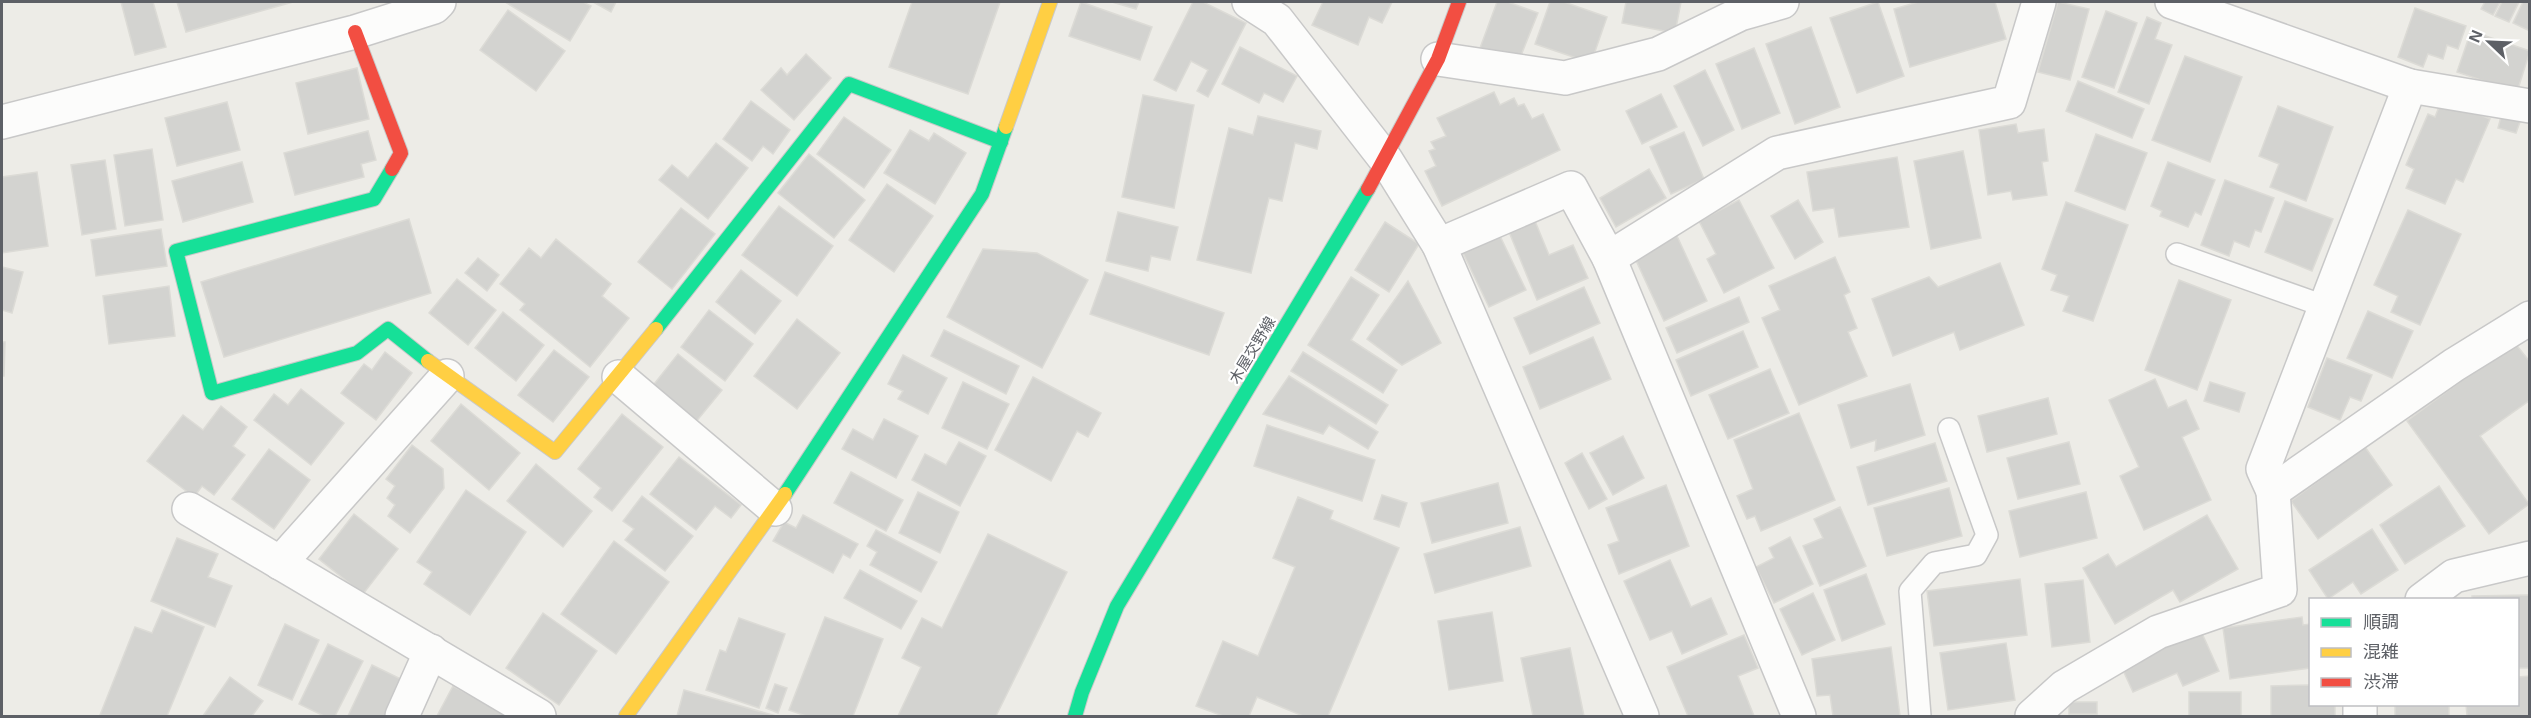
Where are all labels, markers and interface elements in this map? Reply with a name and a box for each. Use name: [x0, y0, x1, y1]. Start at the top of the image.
north arrow: [2459, 12, 2519, 72]
text: N: [2466, 28, 2486, 45]
street label: 木屋交野線: [1225, 313, 1279, 387]
legend: [2309, 598, 2519, 706]
text: 順調: [2363, 612, 2399, 632]
text: 混雑: [2363, 642, 2399, 662]
text: 渋滞: [2363, 672, 2399, 692]

